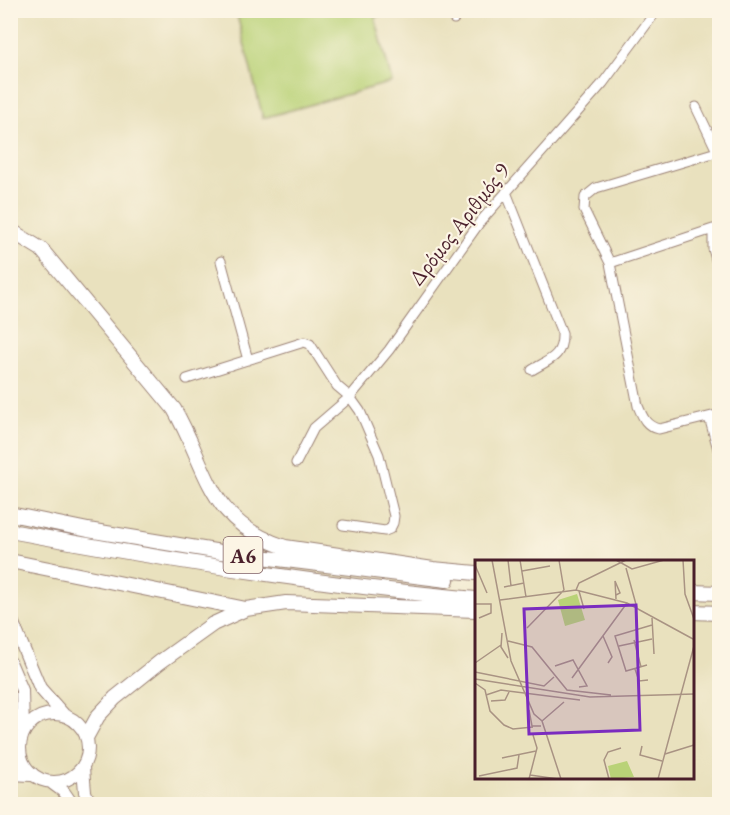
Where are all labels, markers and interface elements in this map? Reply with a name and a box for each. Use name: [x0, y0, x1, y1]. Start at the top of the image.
street label: Δρόμος Αριθμός 9: [402, 156, 516, 291]
road number: A6: [224, 537, 262, 573]
inset map: [475, 560, 694, 779]

